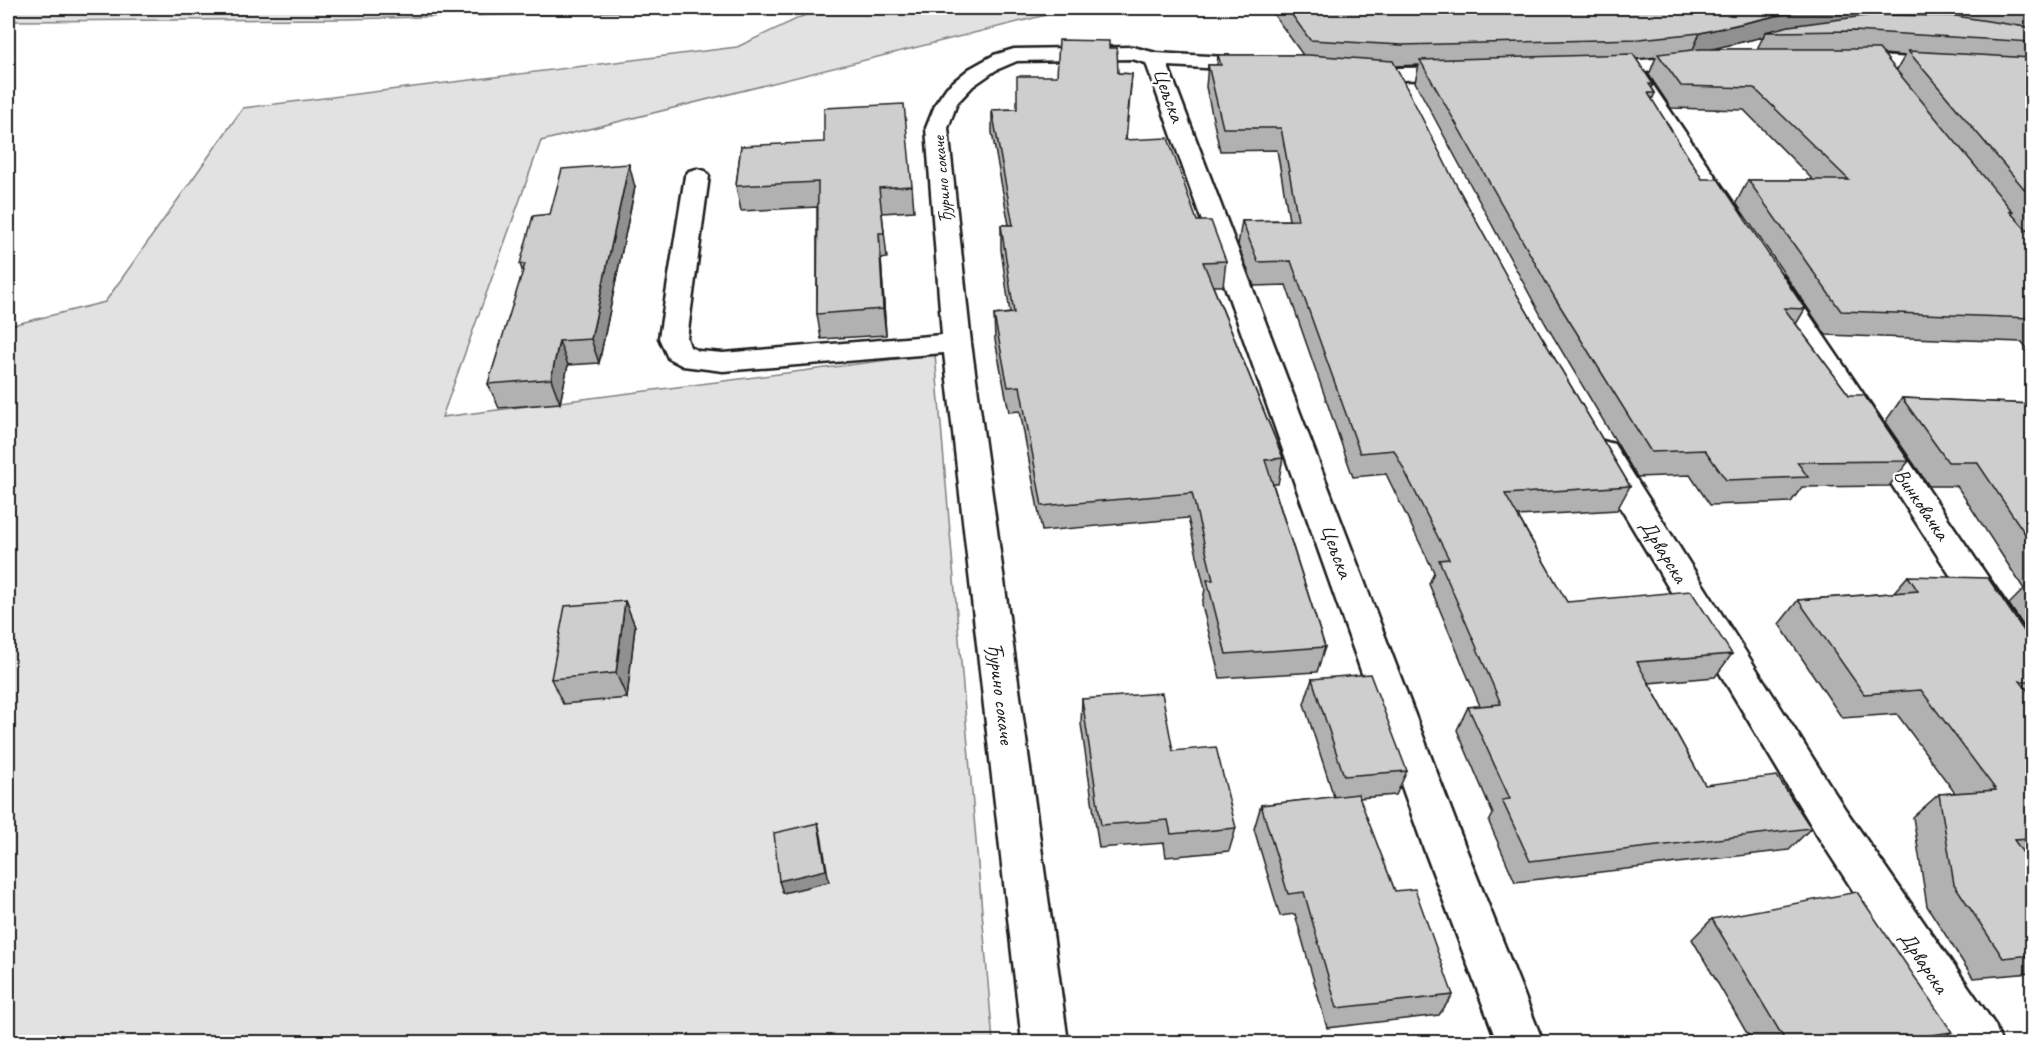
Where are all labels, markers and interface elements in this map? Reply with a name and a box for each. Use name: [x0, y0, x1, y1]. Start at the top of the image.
street label: Цељска: [1147, 65, 1191, 127]
street label: Ђурино сокаче: [927, 134, 958, 225]
street label: Винковачка: [1889, 463, 1956, 546]
street label: Дрварска: [1634, 515, 1694, 589]
street label: Цељска: [1315, 521, 1359, 583]
street label: Ђурино сокаче: [981, 640, 1020, 747]
street label: Дрварска: [1894, 926, 1955, 1000]

